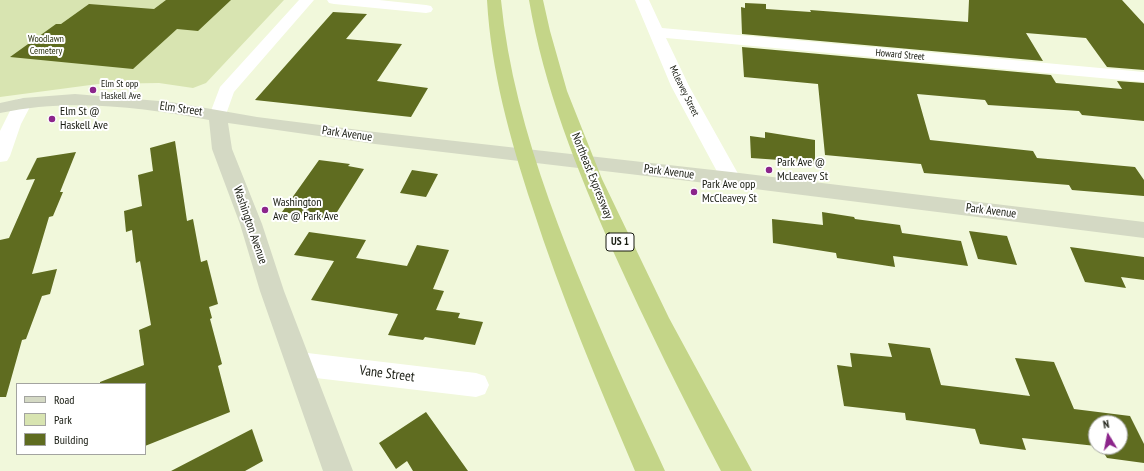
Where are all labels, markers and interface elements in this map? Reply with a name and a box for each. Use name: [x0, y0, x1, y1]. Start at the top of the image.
park label: Woodlawn Cemetery: [28, 33, 64, 56]
street label: Howard Street: [875, 47, 925, 63]
street label: Mcleavey Street: [667, 64, 701, 118]
place label: Elm St opp Haskell Ave: [101, 78, 141, 102]
marker: Elm St opp Haskell Ave: [88, 85, 98, 95]
street label: Elm Street: [159, 99, 203, 119]
place label: Elm St @ Haskell Ave: [60, 105, 108, 133]
marker: Elm St @ Haskell Ave: [47, 114, 57, 124]
street label: Park Avenue: [321, 123, 373, 145]
street label: Northeast Expressway: [568, 131, 616, 221]
place label: Park Ave @ McLeavey St: [777, 156, 828, 184]
street label: Park Avenue: [643, 162, 695, 182]
marker: Park Ave @ McLeavey St: [764, 165, 774, 175]
place label: Park Ave opp McCleavey St: [702, 178, 757, 206]
street label: Washington Avenue: [230, 184, 270, 266]
marker: Park Ave opp McCleavey St: [689, 187, 699, 197]
place label: Washington Ave @ Park Ave: [273, 196, 339, 224]
street label: Park Avenue: [965, 201, 1017, 221]
marker: Washington Ave @ Park Ave: [260, 205, 270, 215]
road number: US 1: [606, 233, 634, 251]
street label: Vane Street: [358, 362, 416, 386]
legend: [16, 383, 146, 455]
text: Road: [54, 392, 74, 407]
text: Park: [54, 412, 72, 427]
north arrow: [1088, 415, 1128, 455]
text: N: [1102, 417, 1110, 432]
text: Building: [54, 432, 89, 447]

